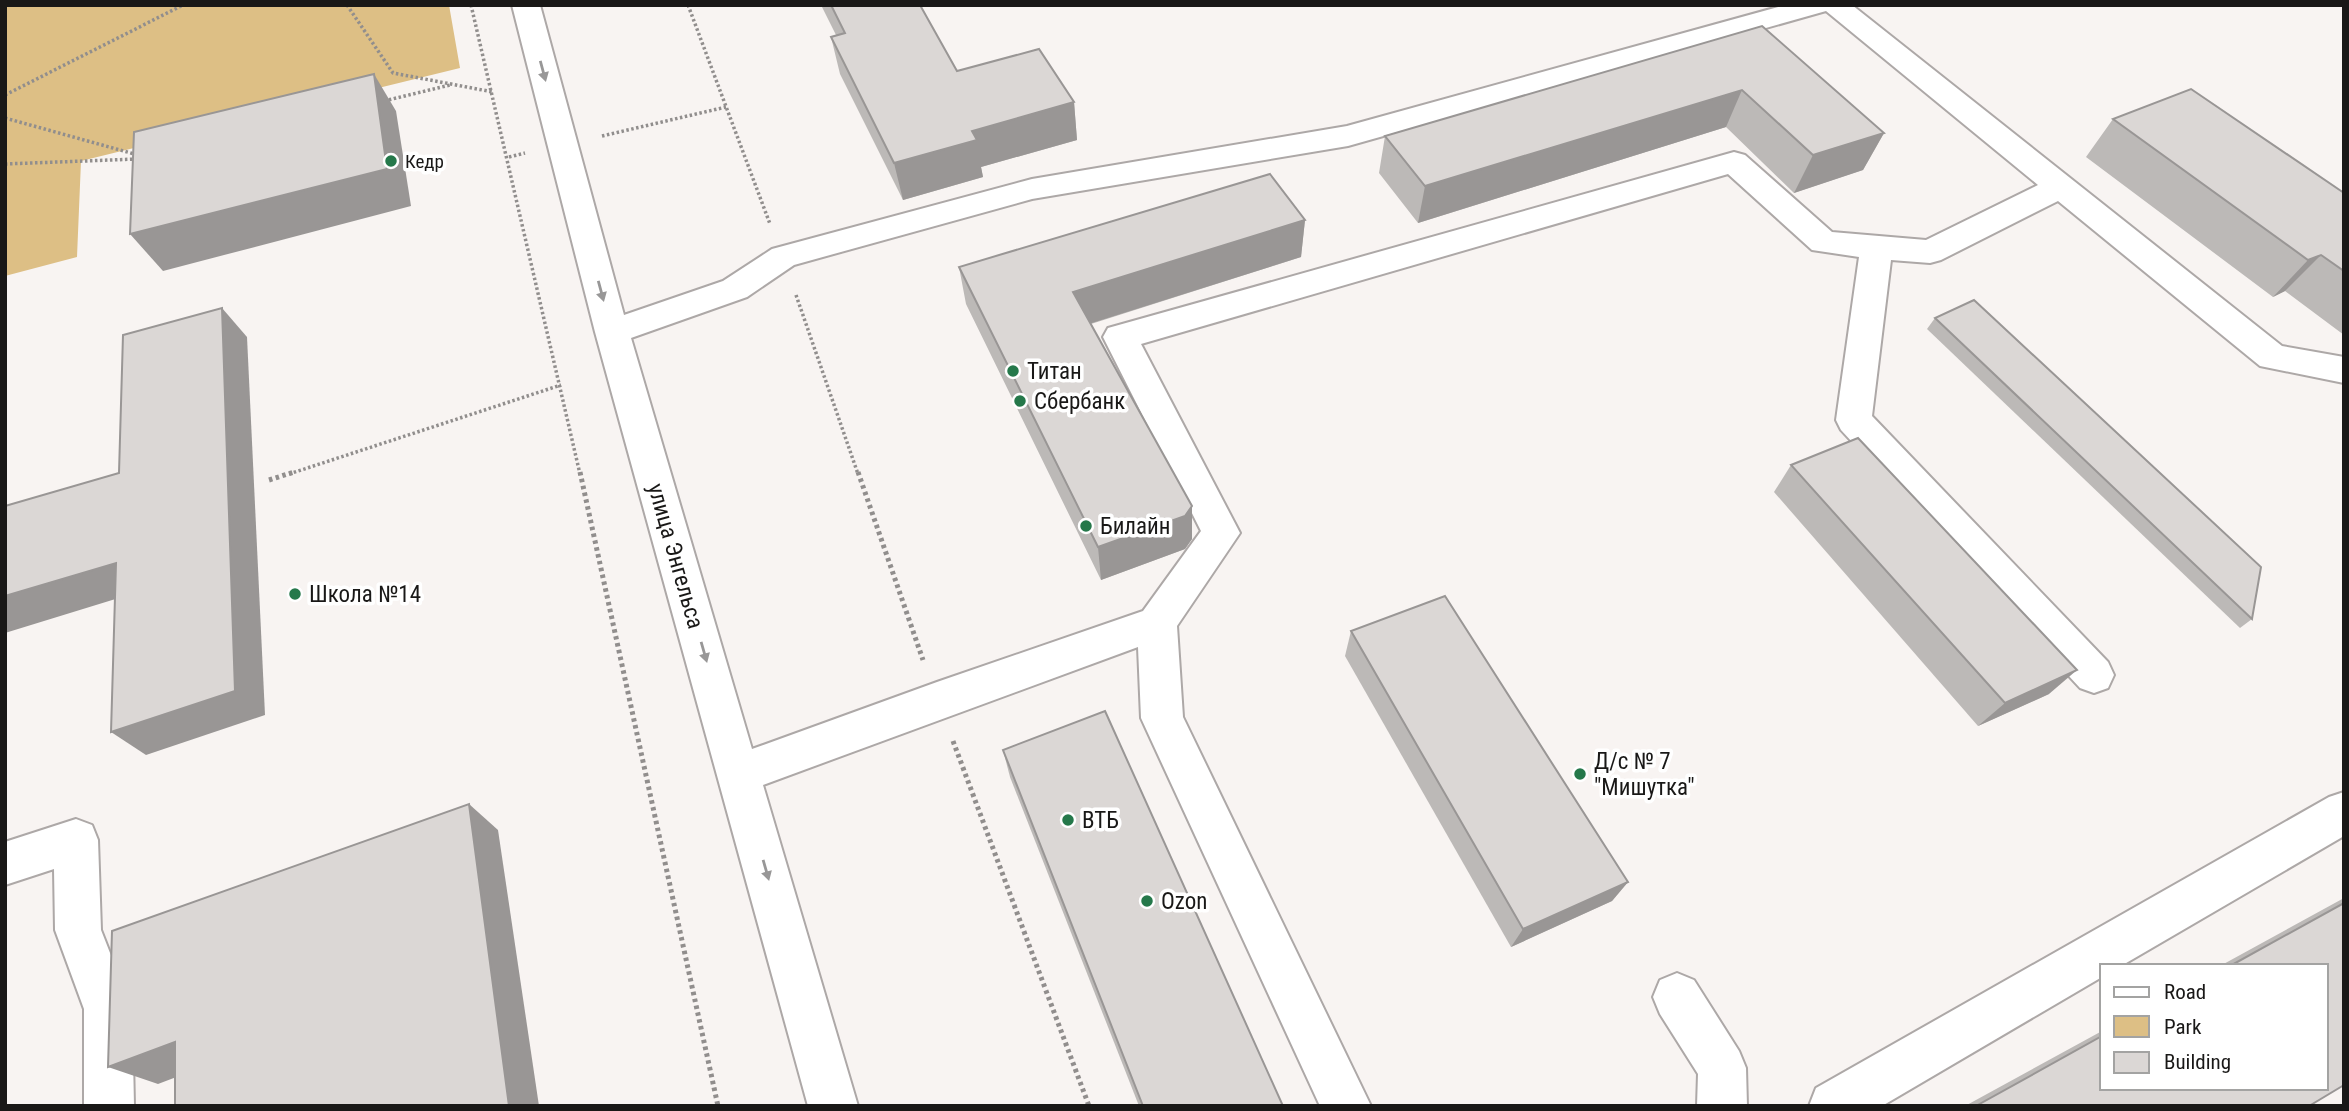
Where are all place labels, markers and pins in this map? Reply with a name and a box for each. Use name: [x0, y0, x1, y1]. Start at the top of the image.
place label: Кедр: [405, 150, 444, 173]
marker: Кедр: [383, 153, 399, 169]
place label: Титан: [1027, 358, 1082, 385]
marker: Титан: [1005, 363, 1021, 379]
place label: Сбербанк: [1034, 388, 1125, 415]
marker: Сбербанк: [1012, 393, 1028, 409]
place label: Билайн: [1100, 513, 1171, 540]
marker: Билайн: [1078, 518, 1094, 534]
place label: Школа №14: [309, 581, 421, 608]
marker: Школа №14: [287, 586, 303, 602]
place label: Д/с № 7 "Мишутка": [1594, 748, 1695, 801]
marker: Д/с № 7 "Мишутка": [1572, 766, 1588, 782]
place label: ВТБ: [1082, 807, 1119, 834]
marker: ВТБ: [1060, 812, 1076, 828]
place label: Ozon: [1161, 888, 1207, 915]
marker: Ozon: [1139, 893, 1155, 909]

